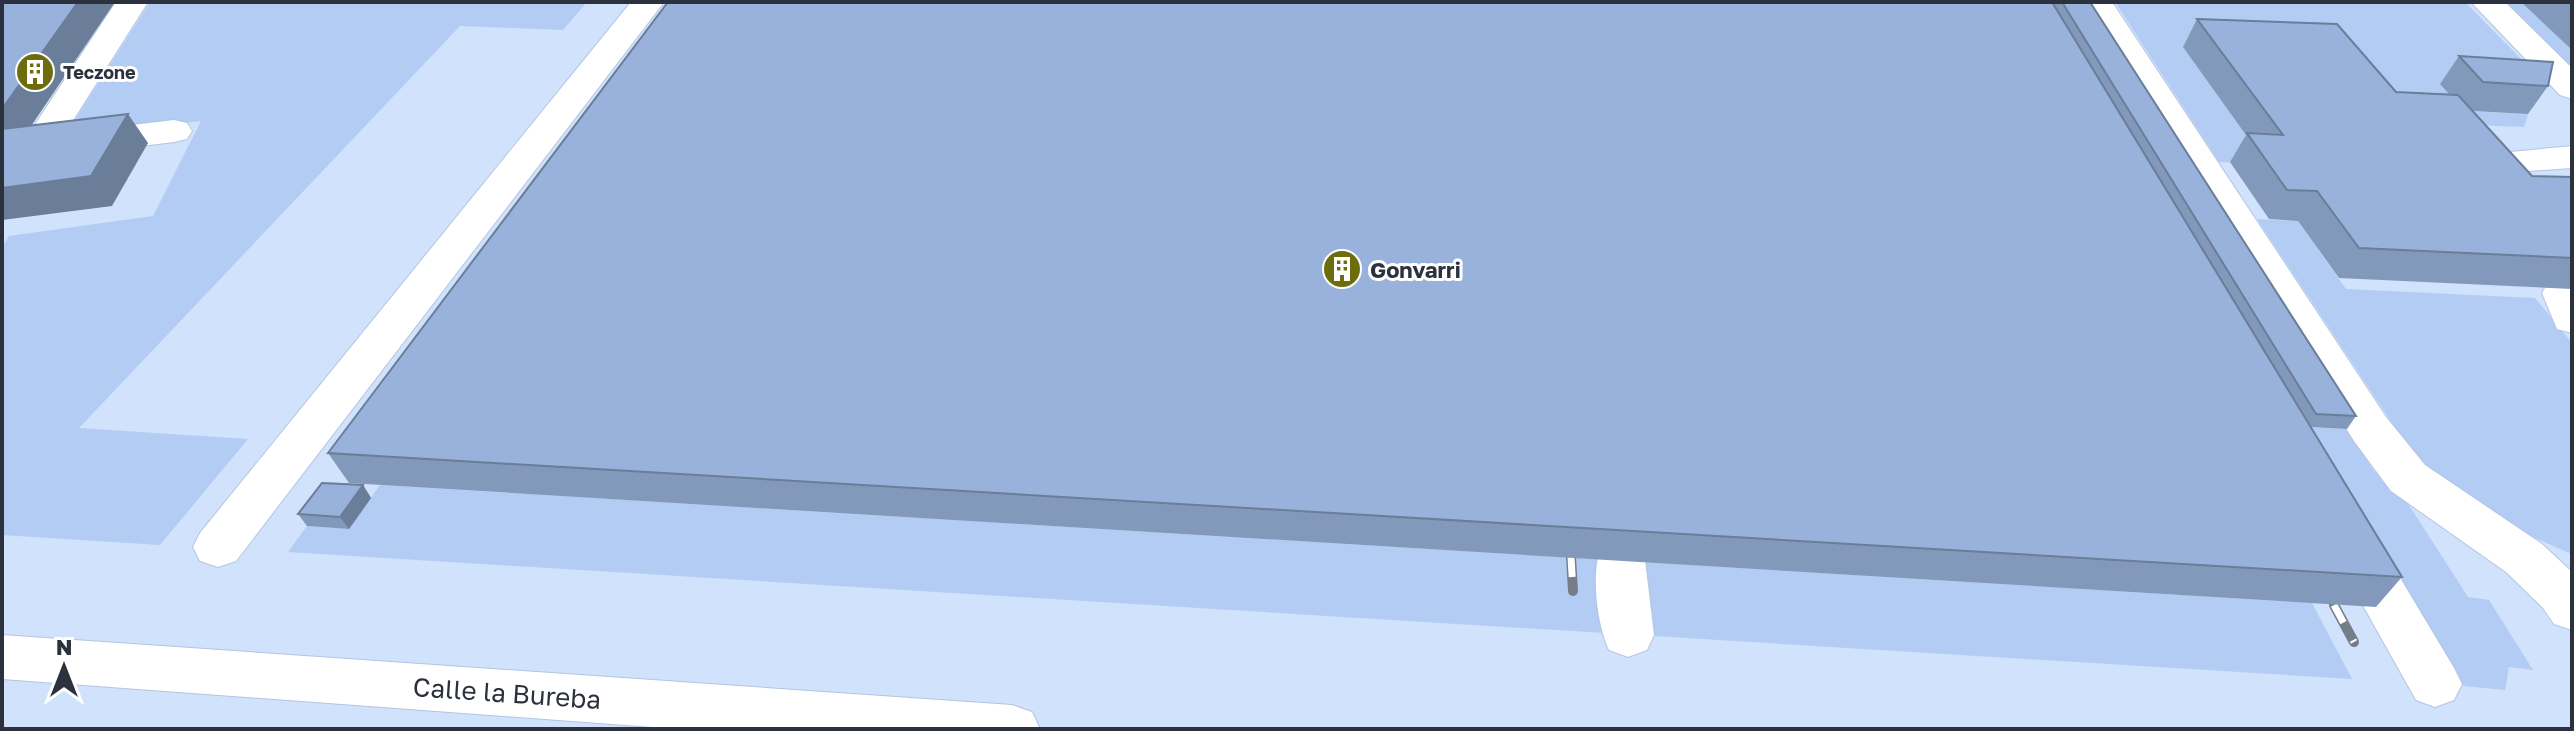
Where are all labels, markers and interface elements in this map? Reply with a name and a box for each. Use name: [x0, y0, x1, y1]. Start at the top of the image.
building icon: Teczone: [14, 51, 56, 93]
place label: Teczone: [63, 61, 136, 83]
building icon: Gonvarri: [1321, 248, 1363, 290]
place label: Gonvarri: [1370, 256, 1461, 283]
north arrow: [24, 627, 104, 707]
text: N: [56, 633, 72, 660]
street label: Calle la Bureba: [412, 671, 602, 715]

